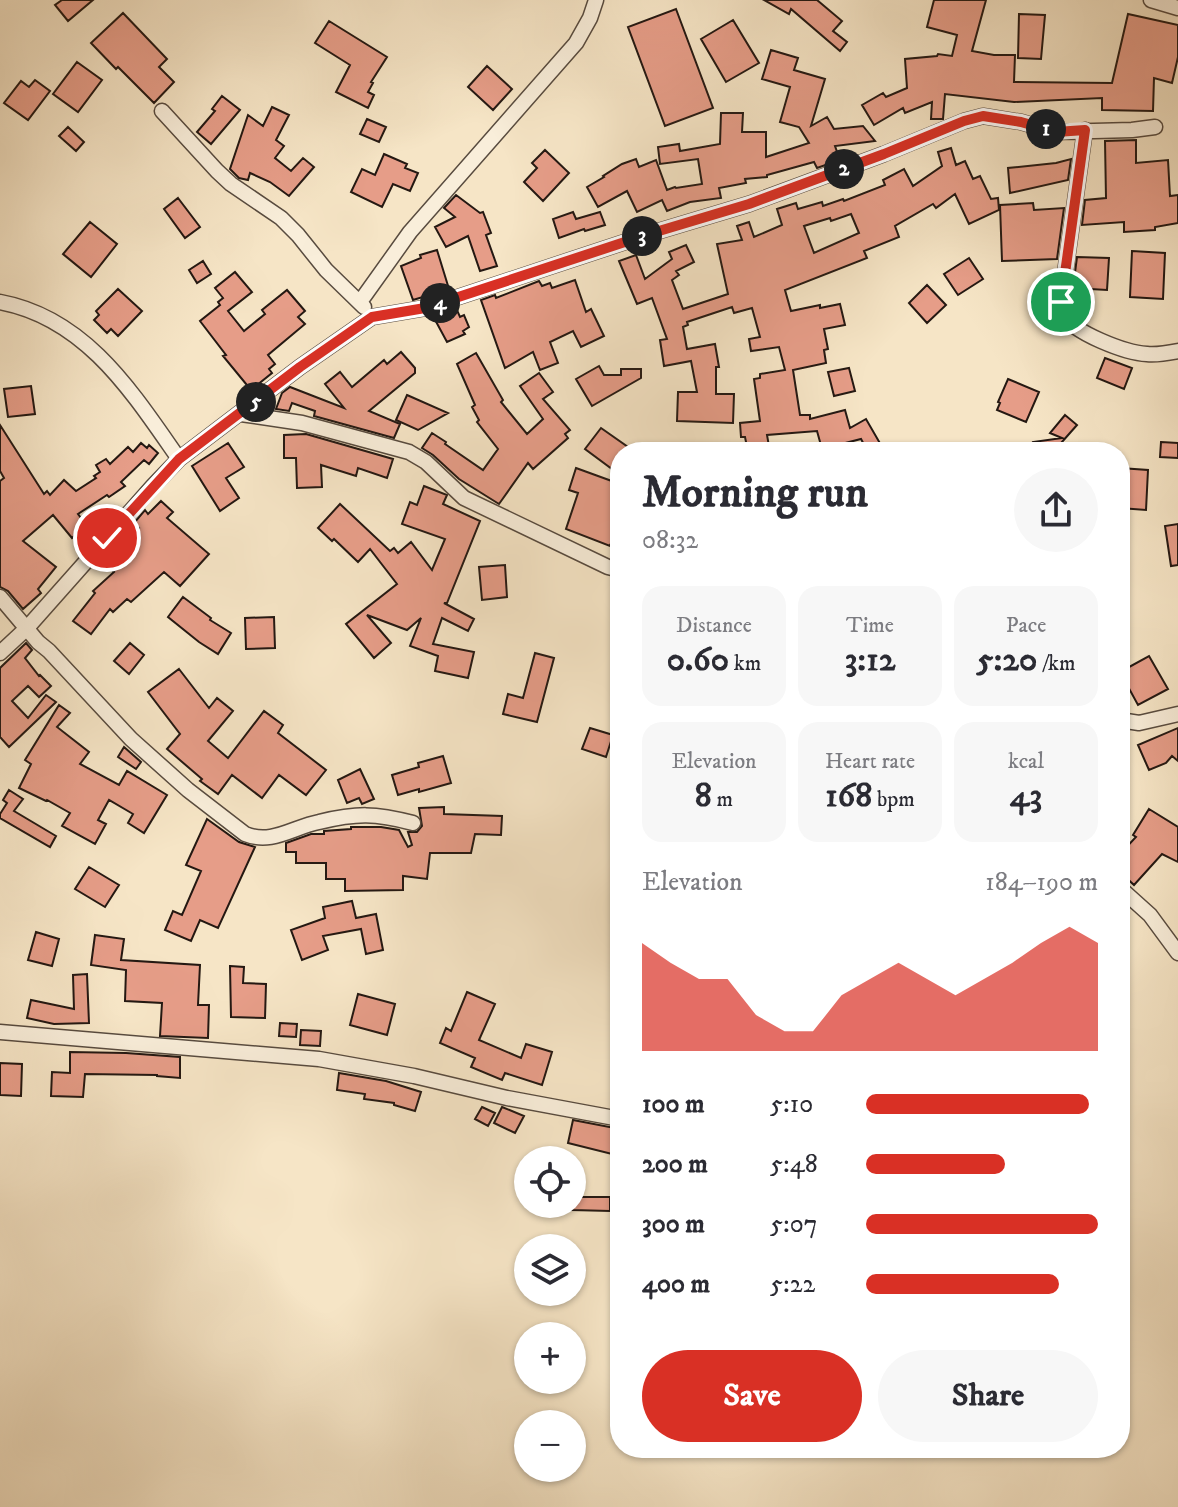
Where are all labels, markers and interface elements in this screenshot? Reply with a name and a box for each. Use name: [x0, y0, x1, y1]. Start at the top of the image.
pin: 1: [1026, 109, 1066, 149]
text: 1: [1042, 115, 1050, 142]
pin: 2: [824, 149, 864, 189]
text: 2: [839, 155, 849, 182]
pin: 3: [622, 216, 662, 256]
text: 3: [638, 222, 646, 249]
pin: [1027, 268, 1095, 336]
icon: arrive: [1039, 280, 1083, 324]
pin: 4: [420, 283, 460, 323]
text: 4: [434, 289, 446, 316]
pin: 5: [236, 382, 276, 422]
text: 5: [251, 388, 261, 415]
text: Morning run: [642, 466, 868, 521]
button: share: [1014, 468, 1098, 552]
pin: [73, 504, 141, 572]
icon: check: [85, 516, 129, 560]
text: 08:32: [642, 524, 698, 557]
text: Distance: [676, 612, 752, 639]
text: Time: [846, 612, 894, 639]
text: Pace: [1006, 612, 1046, 639]
text: 0.60: [667, 639, 729, 681]
text: 3:12: [845, 639, 895, 681]
text: 5:20: [977, 639, 1037, 681]
text: km: [729, 650, 761, 677]
text: /km: [1037, 650, 1075, 677]
text: Elevation: [671, 748, 757, 775]
text: Heart rate: [825, 748, 915, 775]
text: kcal: [1008, 748, 1044, 775]
text: 8: [695, 775, 712, 817]
text: 168: [825, 775, 872, 817]
text: 43: [1010, 775, 1042, 817]
text: m: [712, 786, 733, 813]
text: bpm: [872, 786, 915, 813]
text: Elevation: [642, 866, 743, 899]
text: 184–190 m: [985, 866, 1098, 899]
text: 100 m: [642, 1088, 705, 1121]
text: 5:10: [770, 1088, 813, 1121]
map controls: [514, 1146, 586, 1482]
button: locate: [514, 1146, 586, 1218]
text: 200 m: [642, 1148, 708, 1181]
text: 5:48: [770, 1148, 818, 1181]
text: 300 m: [642, 1208, 705, 1241]
text: 5:07: [770, 1208, 817, 1241]
button: layers: [514, 1234, 586, 1306]
text: 400 m: [642, 1268, 710, 1301]
text: 5:22: [770, 1268, 815, 1301]
button: +: [514, 1322, 586, 1394]
button: Save: [642, 1350, 862, 1442]
button: Share: [878, 1350, 1098, 1442]
button: −: [514, 1410, 586, 1482]

